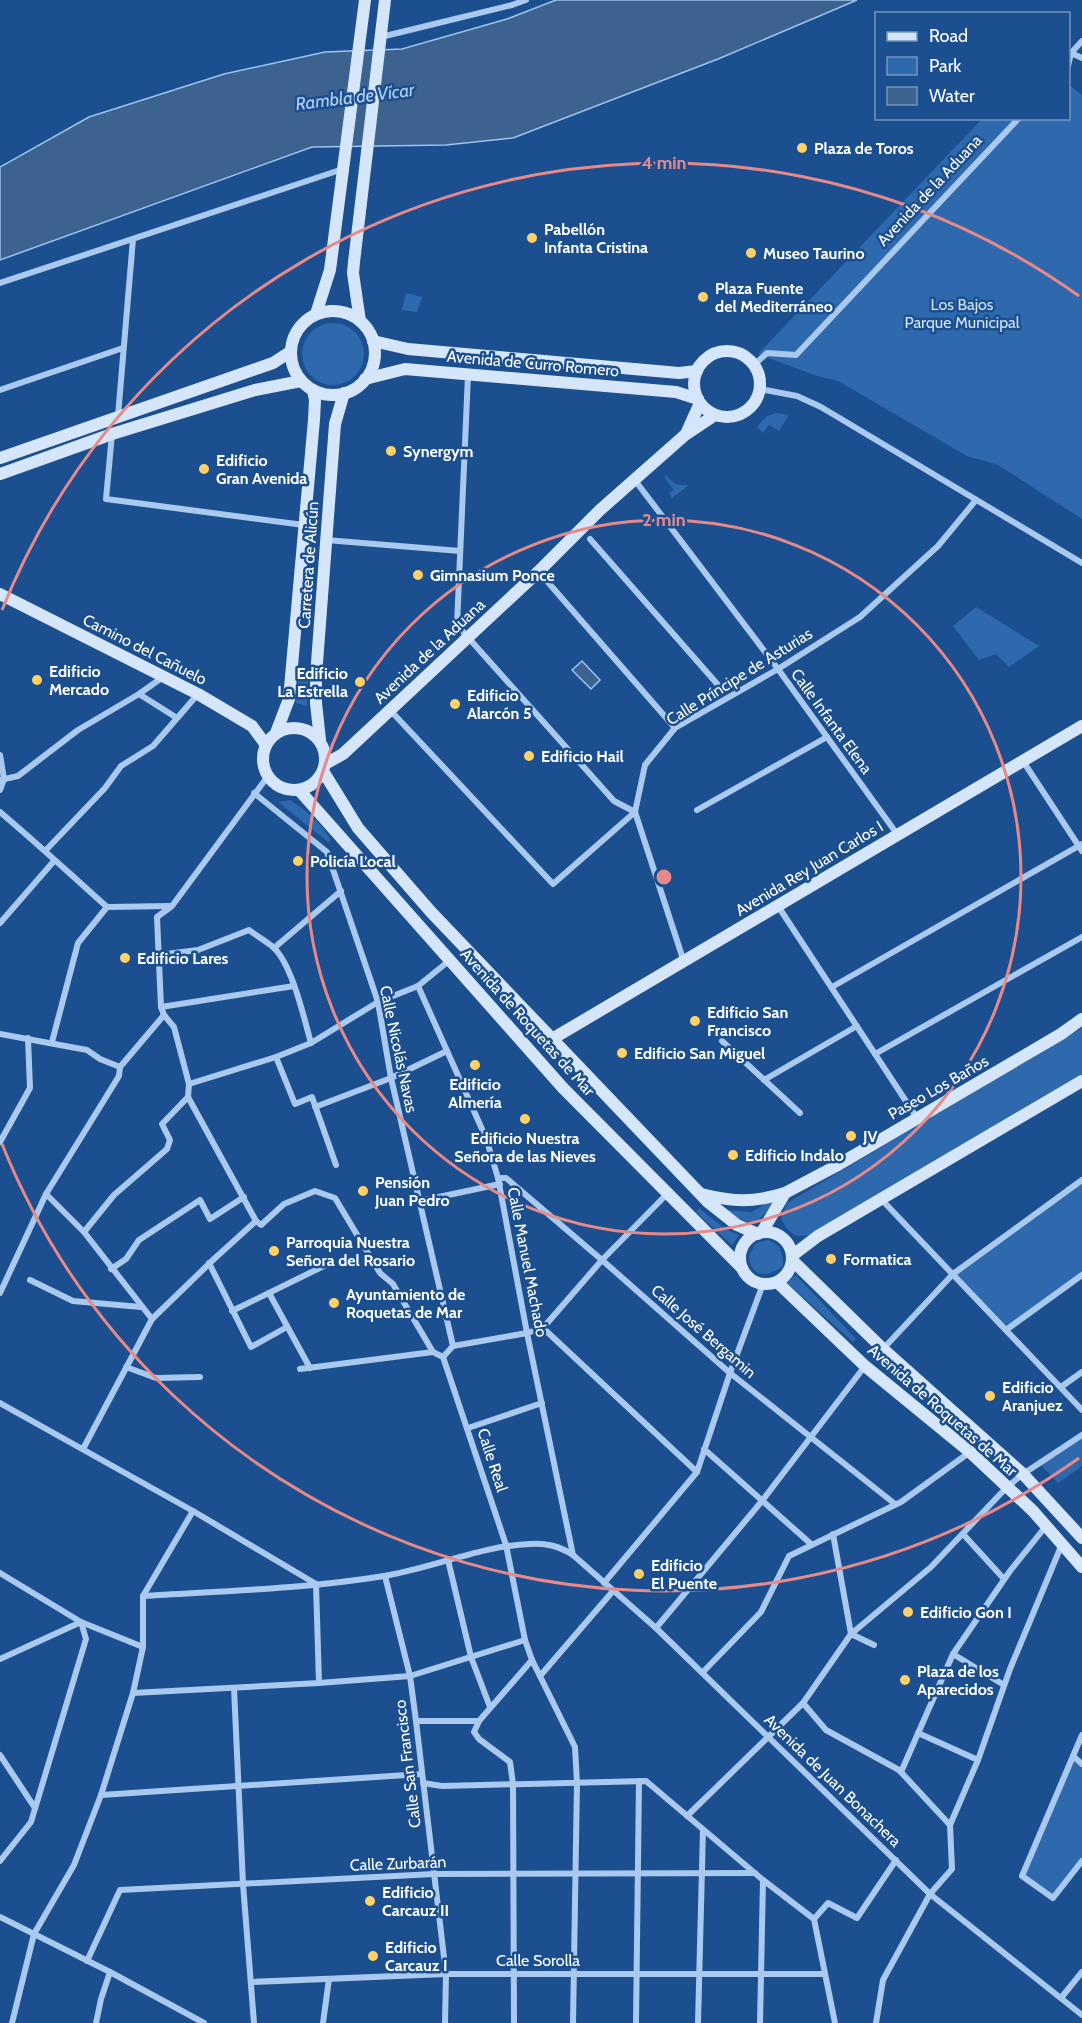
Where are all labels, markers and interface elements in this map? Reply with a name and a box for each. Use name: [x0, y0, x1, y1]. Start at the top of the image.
legend: [875, 12, 1070, 120]
text: Road: [929, 25, 968, 47]
text: Park: [929, 55, 962, 77]
water label: Rambla de Vícar: [294, 79, 417, 115]
text: Water: [929, 85, 975, 107]
street label: Avenida de la Aduana: [873, 131, 986, 250]
place label: Plaza de Toros: [814, 139, 914, 158]
marker: Plaza de Toros: [795, 141, 809, 155]
text: 4 min: [641, 152, 687, 174]
place label: Pabellón Infanta Cristina: [544, 220, 648, 257]
marker: Pabellón Infanta Cristina: [525, 231, 539, 245]
place label: Museo Taurino: [763, 244, 865, 263]
marker: Museo Taurino: [744, 246, 758, 260]
place label: Plaza Fuente del Mediterráneo: [715, 279, 833, 316]
marker: Plaza Fuente del Mediterráneo: [696, 290, 710, 304]
park label: Los Bajos Parque Municipal: [904, 295, 1020, 332]
street label: Avenida de Curro Romero: [446, 347, 620, 381]
place label: Synergym: [403, 442, 474, 461]
marker: Synergym: [384, 444, 398, 458]
place label: Edificio Gran Avenida: [216, 451, 307, 488]
marker: Edificio Gran Avenida: [197, 462, 211, 476]
street label: Carretera de Alicún: [295, 501, 322, 629]
text: 2 min: [642, 509, 686, 531]
place label: Gimnasium Ponce: [430, 566, 555, 585]
marker: Gimnasium Ponce: [411, 568, 425, 582]
street label: Avenida de la Aduana: [370, 595, 489, 708]
street label: Camino del Cañuelo: [80, 610, 210, 689]
street label: Calle Príncipe de Asturias: [663, 624, 816, 729]
place label: Edificio Mercado: [49, 662, 109, 699]
place label: Edificio La Estrella: [277, 664, 348, 701]
street label: Calle Infanta Elena: [787, 665, 876, 778]
marker: Edificio Mercado: [30, 673, 44, 687]
marker: Edificio La Estrella: [353, 675, 367, 689]
place label: Edificio Alarcón 5: [467, 686, 532, 723]
marker: Edificio Alarcón 5: [448, 697, 462, 711]
place label: Edificio Hail: [541, 747, 624, 766]
marker: Edificio Hail: [522, 749, 536, 763]
street label: Avenida Rey Juan Carlos I: [732, 817, 886, 920]
place label: Policía Local: [310, 852, 396, 871]
marker: Policía Local: [291, 854, 305, 868]
centre of rings: [654, 867, 674, 887]
street label: Avenida de Roquetas de Mar: [456, 945, 599, 1101]
place label: Edificio Lares: [137, 949, 229, 968]
marker: Edificio Lares: [118, 951, 132, 965]
street label: Calle Nicolás Navas: [376, 984, 421, 1115]
place label: Edificio San Francisco: [707, 1003, 788, 1040]
marker: Edificio San Francisco: [688, 1014, 702, 1028]
place label: Edificio San Miguel: [634, 1044, 765, 1063]
marker: Edificio San Miguel: [615, 1046, 629, 1060]
street label: Paseo Los Baños: [885, 1051, 992, 1124]
marker: Edificio Almería: [468, 1058, 482, 1072]
place label: Edificio Almería: [448, 1075, 502, 1112]
marker: Edificio Nuestra Señora de las Nieves: [518, 1112, 532, 1126]
place label: JV: [862, 1127, 878, 1146]
place label: Edificio Nuestra Señora de las Nieves: [454, 1129, 596, 1166]
marker: JV: [844, 1129, 858, 1143]
place label: Edificio Indalo: [745, 1146, 844, 1165]
marker: Edificio Indalo: [726, 1148, 740, 1162]
place label: Pensión Juan Pedro: [374, 1173, 450, 1210]
marker: Pensión Juan Pedro: [356, 1184, 370, 1198]
street label: Calle Manuel Machado: [504, 1186, 551, 1339]
place label: Parroquia Nuestra Señora del Rosario: [286, 1233, 415, 1270]
marker: Parroquia Nuestra Señora del Rosario: [267, 1244, 281, 1258]
place label: Formatica: [843, 1250, 912, 1269]
marker: Formatica: [824, 1252, 838, 1266]
street label: Calle José Bergamin: [647, 1281, 760, 1382]
place label: Ayuntamiento de Roquetas de Mar: [346, 1285, 465, 1322]
marker: Ayuntamiento de Roquetas de Mar: [327, 1296, 341, 1310]
street label: Avenida de Roquetas de Mar: [864, 1340, 1022, 1481]
place label: Edificio Aranjuez: [1002, 1378, 1063, 1415]
marker: Edificio Aranjuez: [983, 1389, 997, 1403]
street label: Calle Real: [473, 1426, 512, 1495]
place label: Edificio El Puente: [651, 1556, 717, 1593]
marker: Edificio El Puente: [632, 1567, 646, 1581]
place label: Edificio Gon I: [920, 1603, 1012, 1622]
marker: Edificio Gon I: [901, 1605, 915, 1619]
place label: Plaza de los Aparecidos: [917, 1662, 999, 1699]
marker: Plaza de los Aparecidos: [898, 1673, 912, 1687]
street label: Calle San Francisco: [390, 1699, 425, 1829]
street label: Avenida de Juan Bonachera: [760, 1710, 905, 1851]
street label: Calle Zurbarán: [349, 1852, 447, 1875]
place label: Edificio Carcauz II: [382, 1883, 449, 1920]
marker: Edificio Carcauz II: [363, 1894, 377, 1908]
place label: Edificio Carcauz I: [385, 1938, 448, 1975]
marker: Edificio Carcauz I: [366, 1949, 380, 1963]
street label: Calle Sorolla: [496, 1951, 580, 1970]

